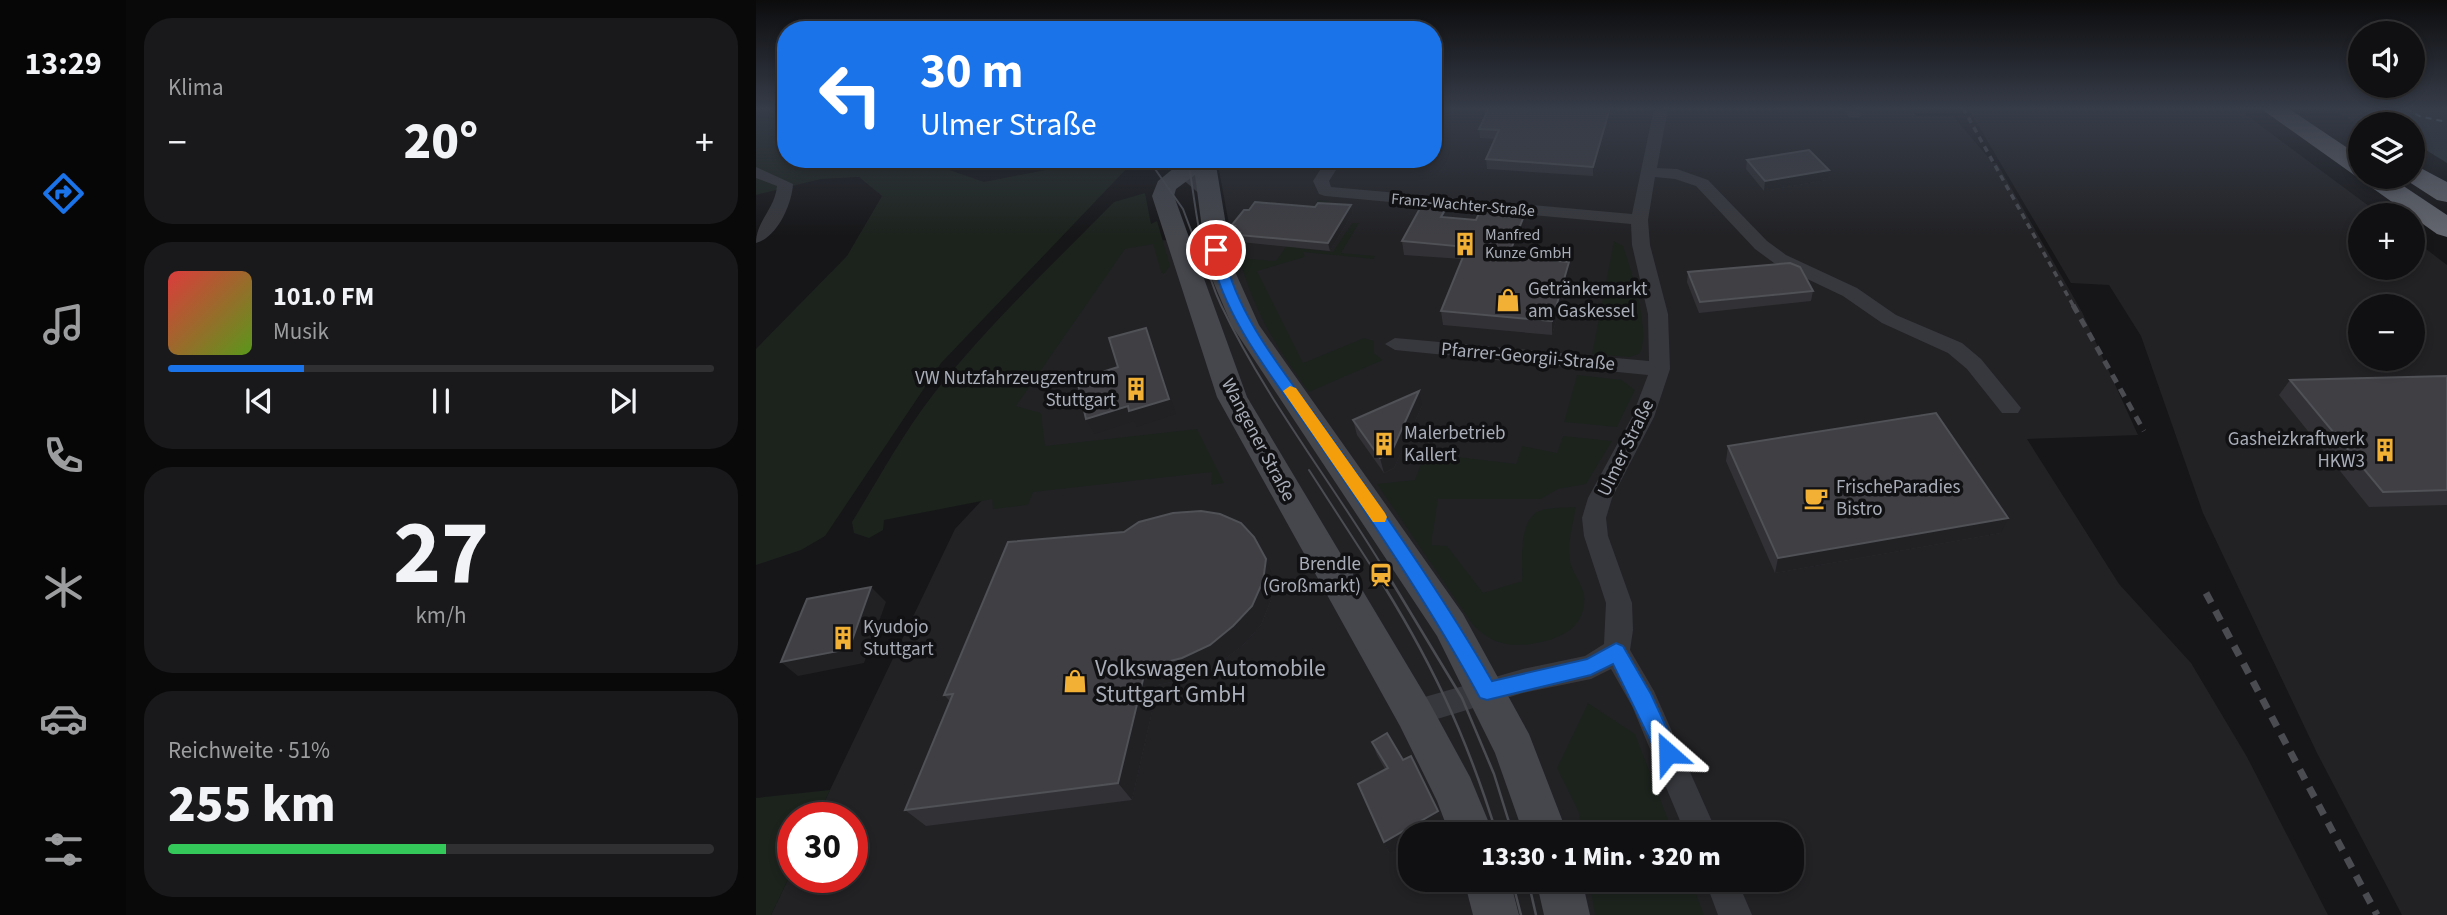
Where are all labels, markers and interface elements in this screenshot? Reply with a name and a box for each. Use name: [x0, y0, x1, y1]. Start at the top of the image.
map controls: [2348, 21, 2425, 371]
button: sound: [2348, 21, 2425, 98]
text: 30 m: [920, 37, 1024, 107]
text: 13:29: [24, 41, 102, 87]
icon: left: [805, 49, 896, 140]
text: Klima: [168, 71, 224, 104]
text: Ulmer Straße: [920, 102, 1097, 148]
text: 20°: [404, 105, 478, 179]
button: layers: [2348, 112, 2425, 189]
text: −: [168, 116, 187, 170]
text: +: [695, 116, 714, 170]
icon: directions: [39, 169, 88, 218]
street label: Franz-Wachter-Straße: [1390, 188, 1536, 222]
button: +: [2348, 203, 2425, 280]
pin: [1186, 220, 1246, 280]
place label: Manfred Kunze GmbH: [1485, 224, 1572, 264]
building icon: Manfred Kunze GmbH: [1451, 230, 1479, 258]
icon: arrive: [1197, 231, 1235, 269]
place label: Getränkemarkt am Gaskessel: [1528, 276, 1648, 325]
text: 101.0 FM: [273, 278, 374, 315]
shop icon: Getränkemarkt am Gaskessel: [1494, 286, 1522, 314]
button: −: [2348, 294, 2425, 371]
icon: music: [39, 300, 88, 349]
text: Musik: [273, 315, 329, 348]
street label: Pfarrer-Georgii-Straße: [1440, 336, 1616, 378]
place label: VW Nutzfahrzeugzentrum Stuttgart: [915, 365, 1117, 414]
street label: Wangener Straße: [1214, 374, 1302, 506]
building icon: VW Nutzfahrzeugzentrum Stuttgart: [1122, 375, 1150, 403]
icon: previous: [240, 382, 278, 420]
icon: pause: [422, 382, 460, 420]
icon: next: [604, 382, 642, 420]
street label: Ulmer Straße: [1591, 395, 1661, 501]
place label: Malerbetrieb Kallert: [1404, 420, 1506, 469]
place label: Gasheizkraftwerk HKW3: [2228, 426, 2366, 475]
building icon: Malerbetrieb Kallert: [1370, 430, 1398, 458]
icon: phone: [39, 431, 88, 480]
building icon: Gasheizkraftwerk HKW3: [2371, 436, 2399, 464]
place label: FrischeParadies Bistro: [1836, 474, 1961, 523]
cafe icon: FrischeParadies Bistro: [1802, 484, 1830, 512]
text: 27: [393, 489, 489, 618]
place label: Brendle (Großmarkt): [1263, 551, 1361, 600]
station icon: Brendle (Großmarkt): [1367, 561, 1395, 589]
icon: climate: [39, 563, 88, 612]
text: km/h: [415, 599, 467, 632]
place label: Kyudojo Stuttgart: [863, 614, 934, 663]
building icon: Kyudojo Stuttgart: [829, 624, 857, 652]
place label: Volkswagen Automobile Stuttgart GmbH: [1095, 652, 1326, 711]
shop icon: Volkswagen Automobile Stuttgart GmbH: [1061, 667, 1089, 695]
icon: car: [39, 694, 88, 743]
position arrow: [1631, 716, 1705, 790]
text: Reichweite · 51%: [168, 734, 330, 767]
text: 255 km: [168, 768, 336, 842]
speed limit sign: 30: [777, 802, 868, 893]
icon: filters: [39, 825, 88, 874]
text: 13:30 · 1 Min. · 320 m: [1481, 838, 1721, 875]

